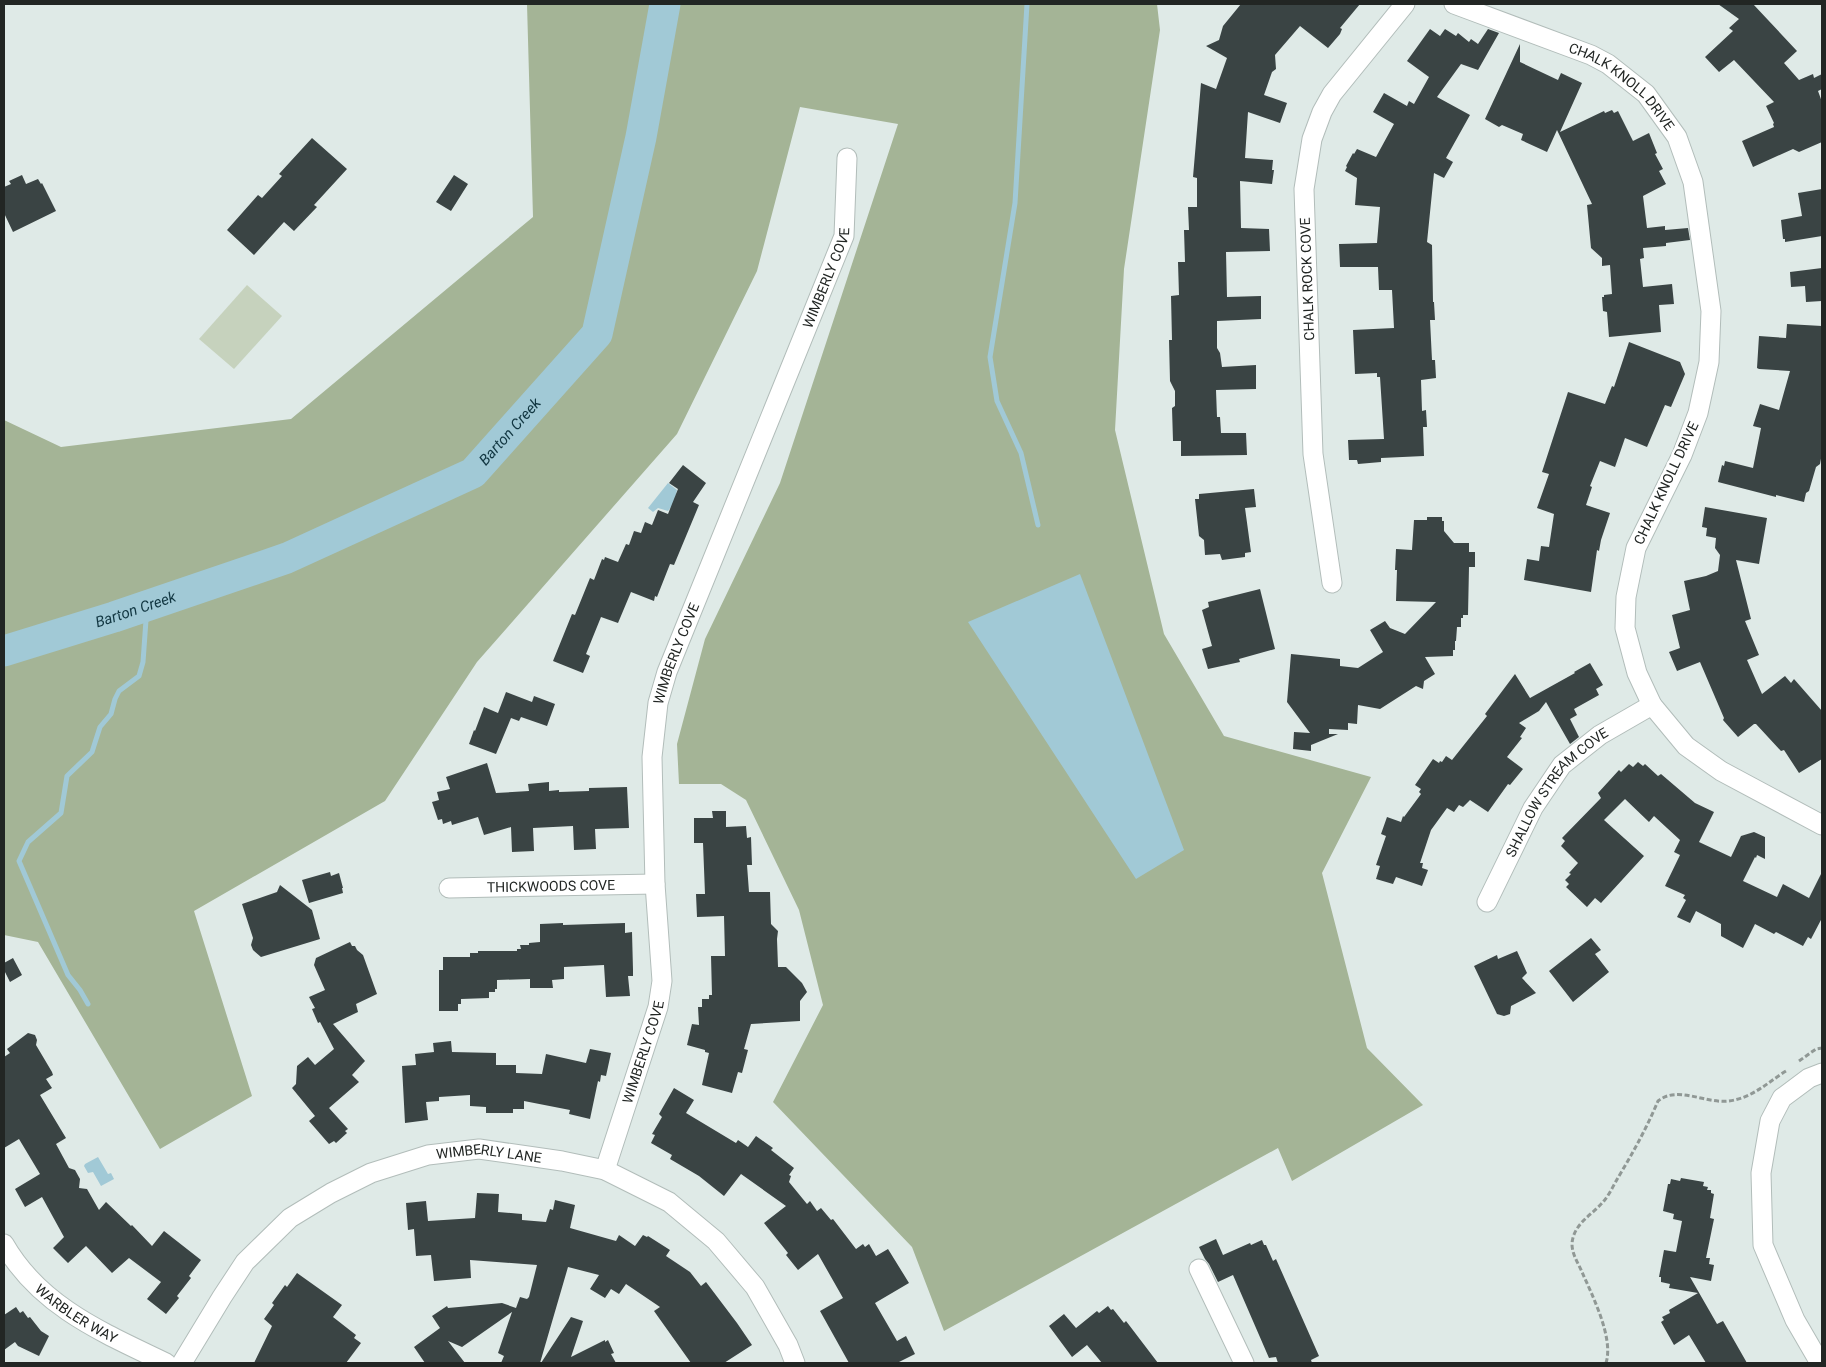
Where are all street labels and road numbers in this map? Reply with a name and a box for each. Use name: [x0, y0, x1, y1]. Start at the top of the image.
street label: CHALK KNOLL DRIVE: [1567, 39, 1678, 134]
street label: CHALK ROCK COVE: [1297, 217, 1317, 341]
street label: WIMBERLY COVE: [799, 227, 852, 330]
street label: CHALK KNOLL DRIVE: [1631, 419, 1701, 547]
street label: WIMBERLY COVE: [650, 600, 702, 706]
street label: SHALLOW STREAM COVE: [1502, 724, 1611, 859]
street label: THICKWOODS COVE: [487, 877, 615, 895]
street label: WIMBERLY COVE: [619, 1000, 667, 1105]
street label: WIMBERLY LANE: [435, 1141, 543, 1166]
street label: WARBLER WAY: [32, 1281, 121, 1347]

